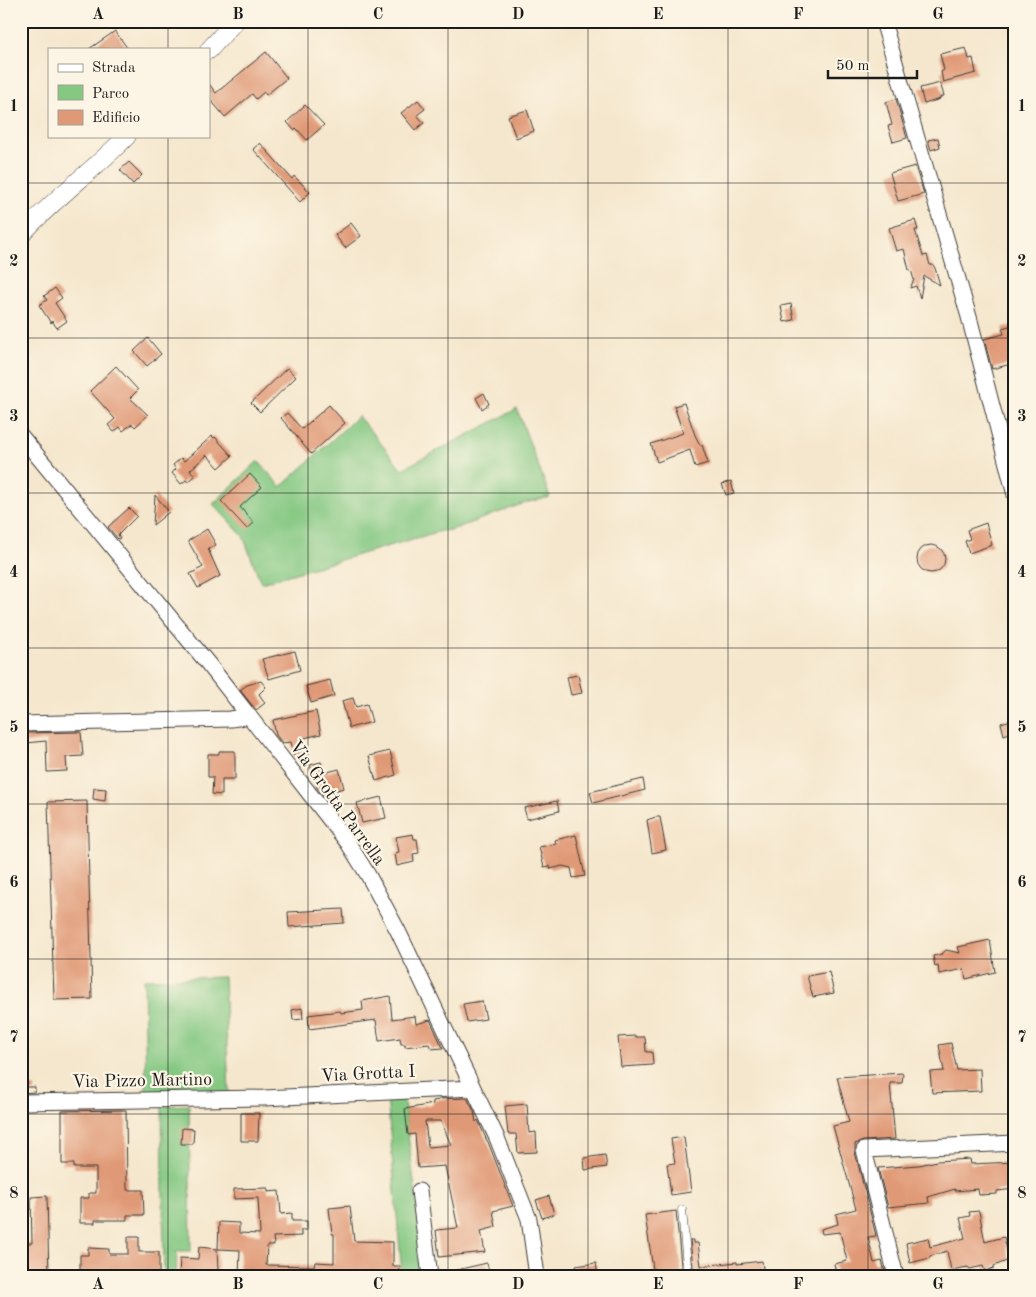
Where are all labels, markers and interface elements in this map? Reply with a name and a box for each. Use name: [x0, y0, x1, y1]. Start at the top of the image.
text: A: [92, 7, 104, 23]
text: B: [232, 7, 244, 23]
text: C: [373, 7, 383, 23]
text: D: [512, 7, 524, 23]
text: E: [652, 7, 664, 23]
text: F: [793, 7, 804, 23]
text: G: [932, 7, 944, 23]
legend: [48, 48, 210, 138]
scale bar: [828, 48, 917, 80]
text: 50 m: [836, 59, 870, 74]
text: Strada: [92, 61, 136, 76]
text: Parco: [92, 87, 129, 102]
text: 1: [9, 99, 19, 115]
text: 1: [1017, 99, 1027, 115]
text: Edificio: [92, 111, 140, 126]
text: 2: [9, 254, 19, 270]
text: 2: [1017, 254, 1027, 270]
text: 3: [9, 409, 19, 425]
text: 3: [1017, 409, 1027, 425]
text: 4: [9, 565, 19, 581]
text: 4: [1017, 565, 1027, 581]
text: 5: [9, 720, 19, 736]
text: 5: [1017, 720, 1027, 736]
street label: Via Grotta Parrella: [286, 737, 388, 869]
text: 6: [9, 875, 19, 891]
text: 6: [1017, 875, 1027, 891]
text: 7: [9, 1030, 19, 1046]
text: 7: [1017, 1030, 1027, 1046]
street label: Via Grotta I: [320, 1063, 416, 1085]
street label: Via Pizzo Martino: [72, 1071, 212, 1091]
text: 8: [9, 1186, 19, 1202]
text: 8: [1017, 1186, 1027, 1202]
text: A: [92, 1277, 104, 1293]
text: B: [232, 1277, 244, 1293]
text: C: [373, 1277, 383, 1293]
text: D: [512, 1277, 524, 1293]
text: E: [652, 1277, 664, 1293]
text: F: [793, 1277, 804, 1293]
text: G: [932, 1277, 944, 1293]

